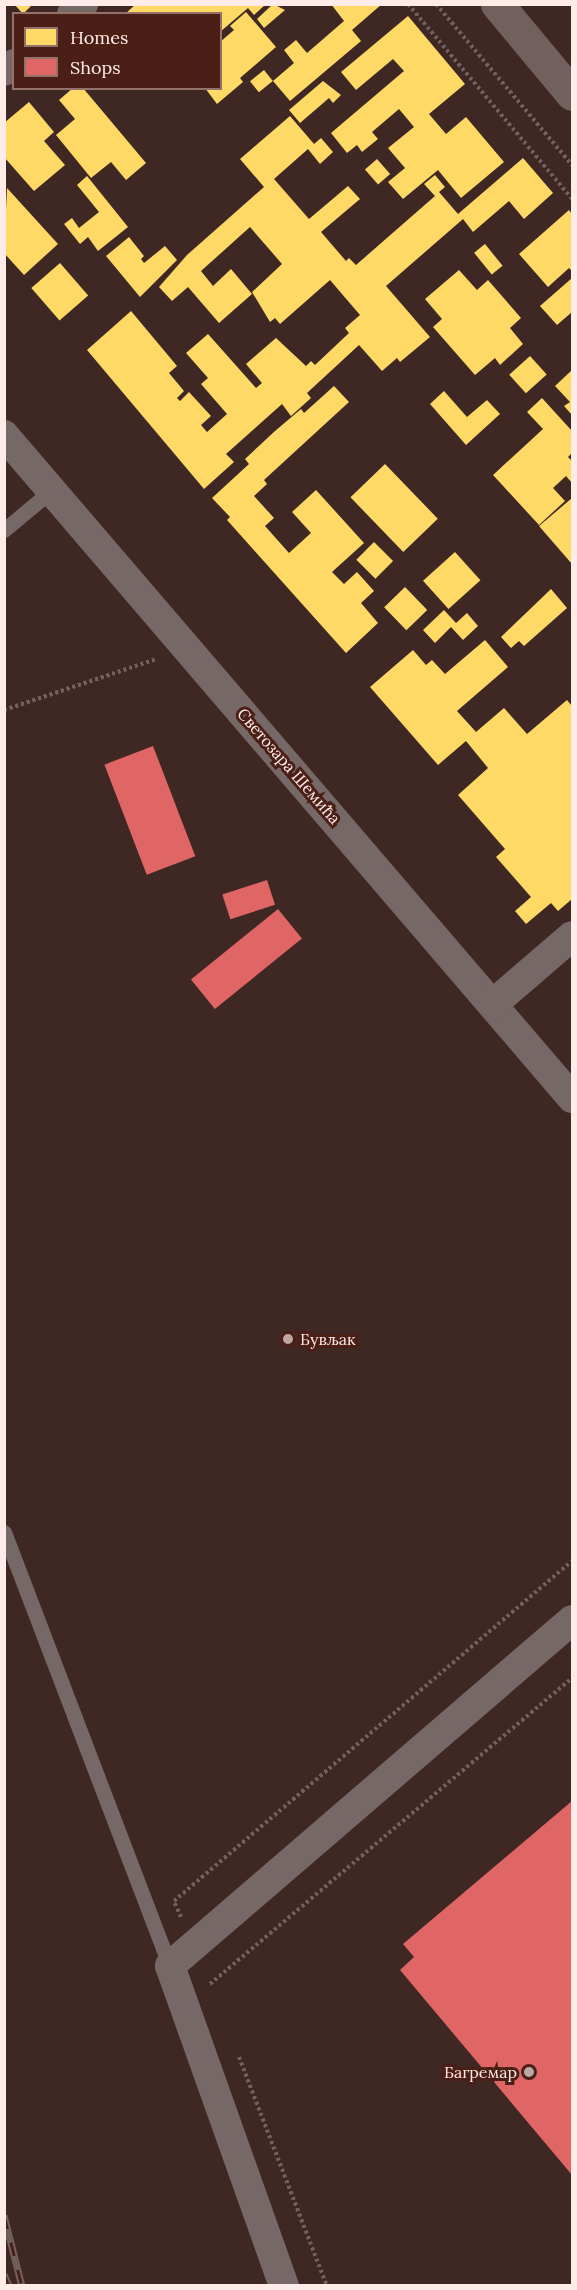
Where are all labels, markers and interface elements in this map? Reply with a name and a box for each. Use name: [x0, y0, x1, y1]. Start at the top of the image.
legend: [12, 12, 222, 90]
text: Homes: [70, 26, 128, 49]
text: Shops: [70, 56, 121, 79]
street label: Светозара Шемића: [233, 704, 345, 828]
place label: Бувљак: [300, 1329, 356, 1349]
marker: Бувљак: [281, 1332, 295, 1346]
place label: Багремар: [444, 2062, 517, 2082]
marker: Багремар: [522, 2065, 536, 2079]

